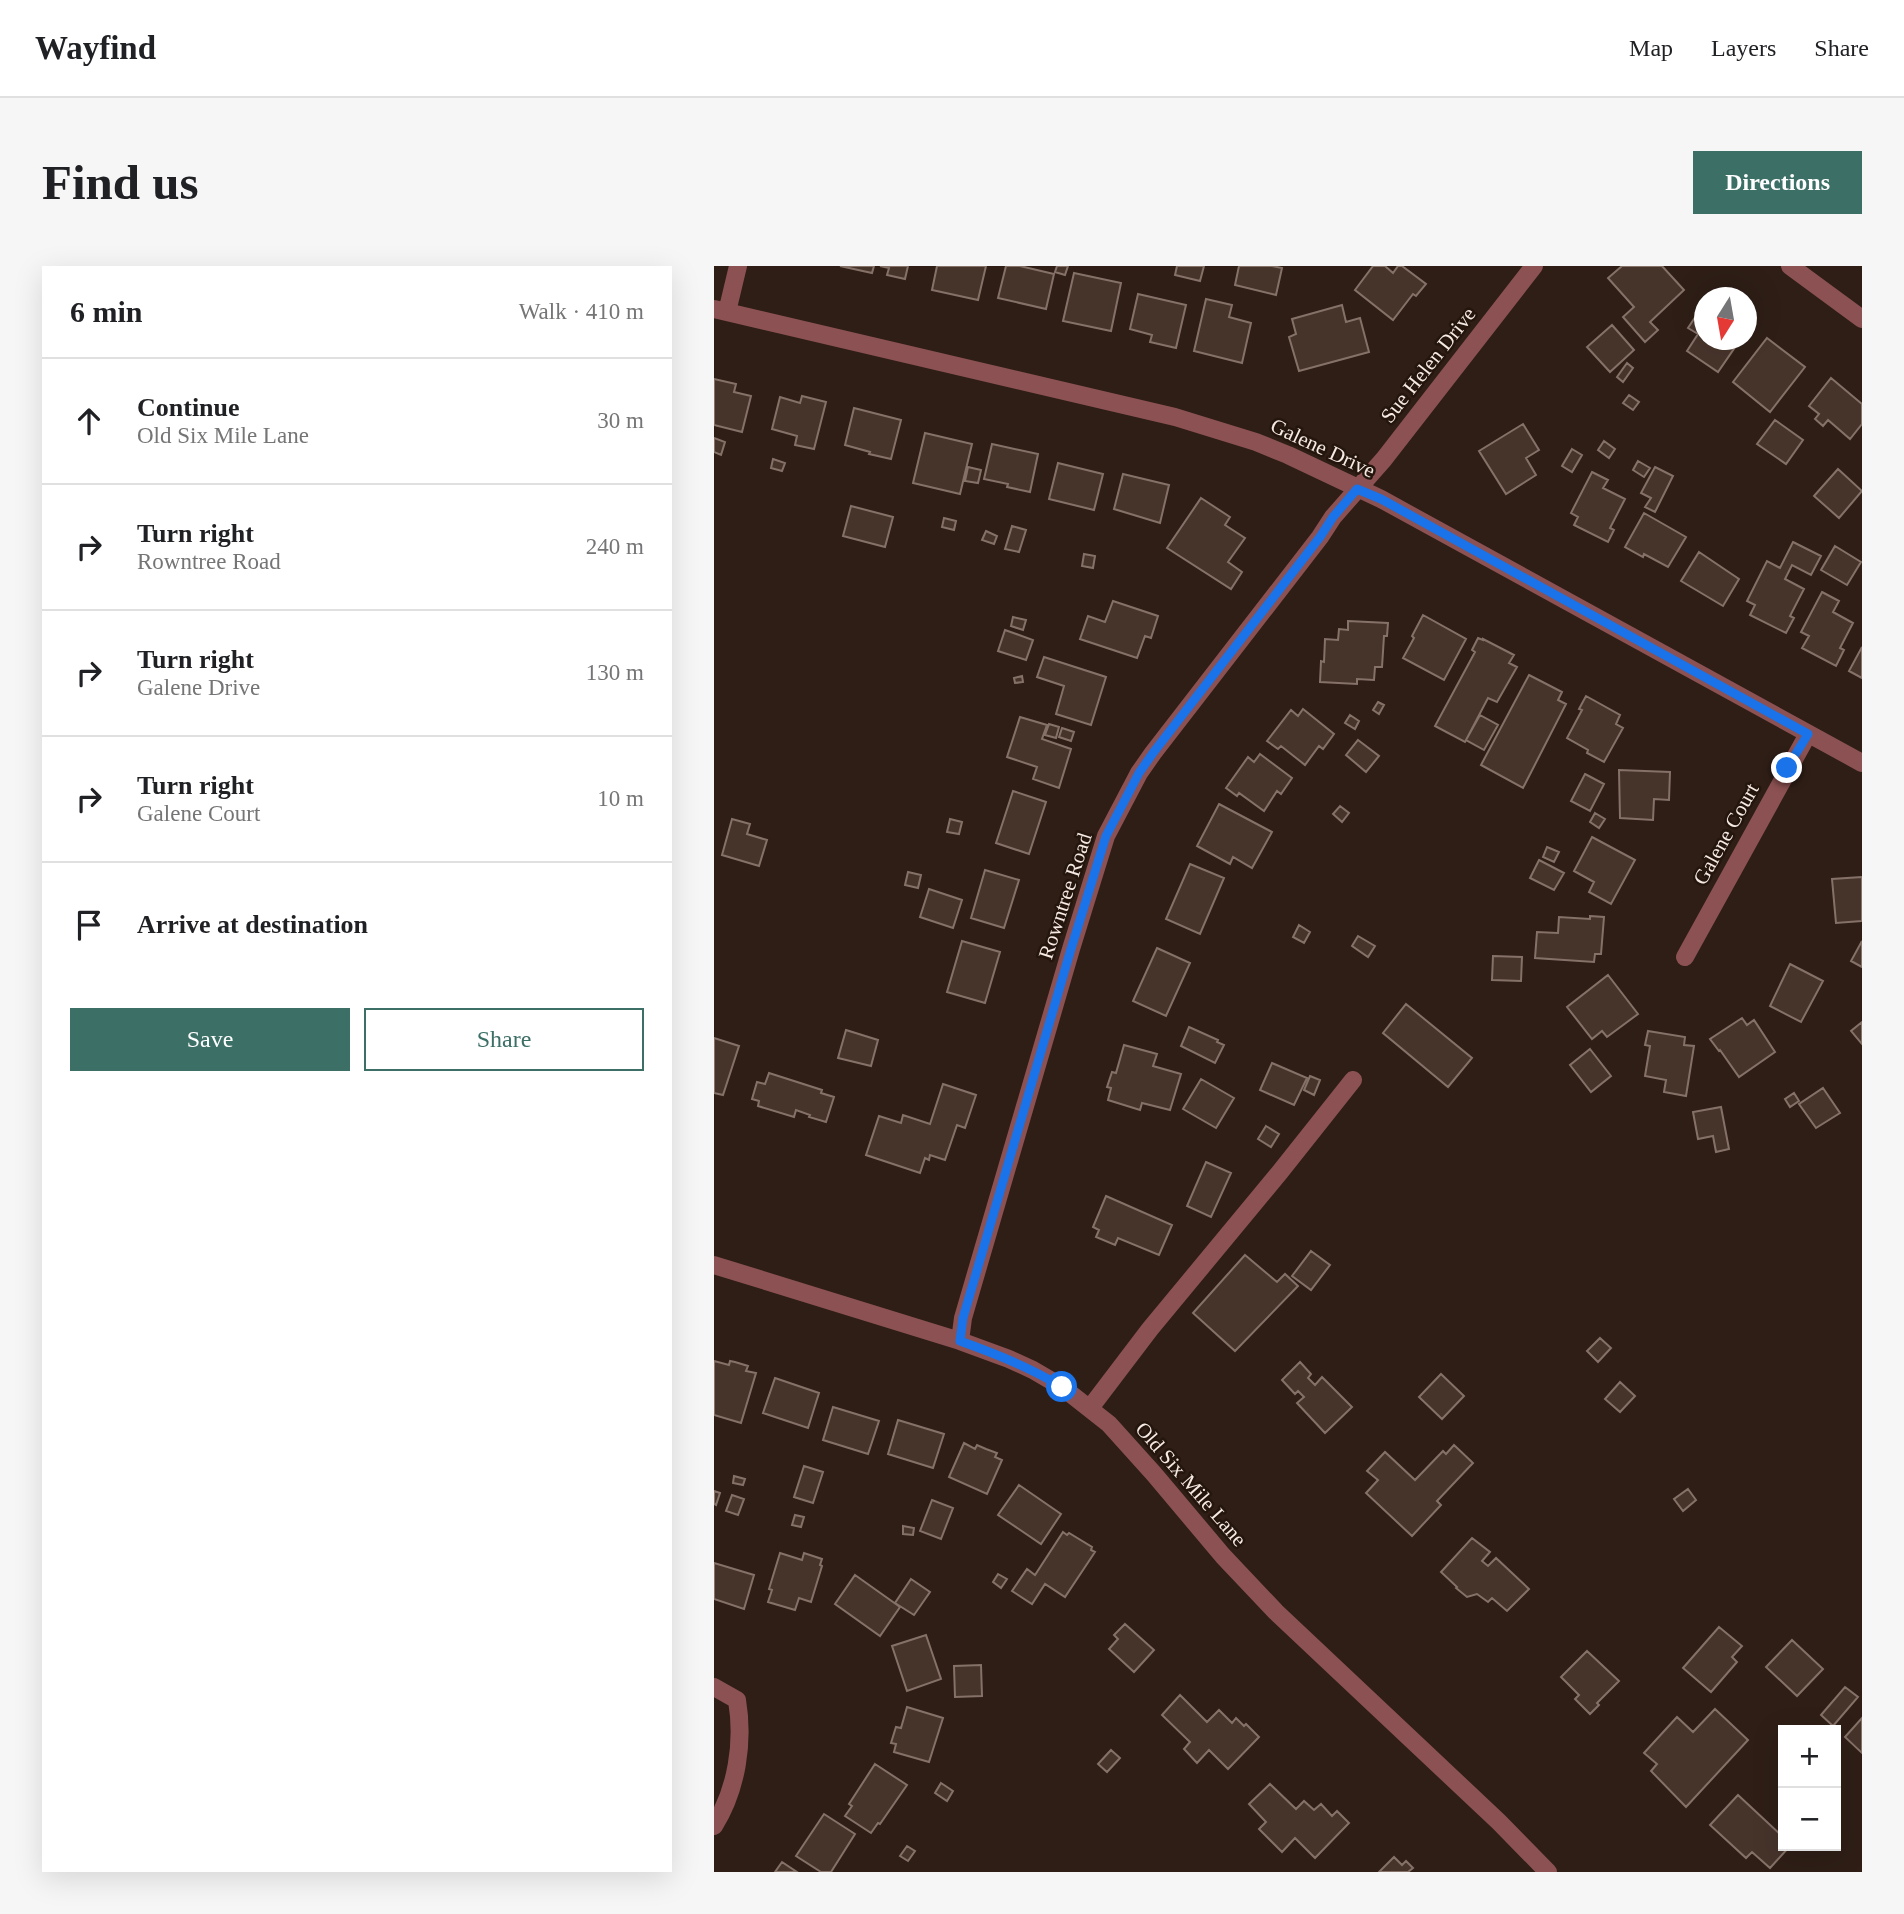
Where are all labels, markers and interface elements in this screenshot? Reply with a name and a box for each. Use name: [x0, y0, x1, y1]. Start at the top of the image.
text: Wayfind: [35, 30, 156, 66]
text: Map: [1629, 35, 1673, 61]
text: Layers: [1711, 35, 1776, 61]
text: Share: [1814, 35, 1869, 61]
button: Directions: [1693, 151, 1862, 214]
text: Find us: [42, 155, 199, 210]
north arrow: [1694, 287, 1757, 350]
text: 6 min: [70, 295, 143, 328]
text: Walk · 410 m: [519, 299, 644, 324]
street label: Sue Helen Drive: [1375, 302, 1481, 428]
text: Continue: [137, 393, 240, 422]
icon: ahead: [70, 402, 108, 440]
text: 30 m: [597, 408, 644, 433]
street label: Galene Drive: [1267, 413, 1379, 483]
text: Old Six Mile Lane: [137, 423, 309, 448]
text: Turn right: [137, 519, 254, 548]
icon: right: [70, 528, 108, 566]
text: 240 m: [586, 534, 644, 559]
text: Rowntree Road: [137, 549, 281, 574]
text: Turn right: [137, 645, 254, 674]
icon: right: [70, 654, 108, 692]
text: 130 m: [586, 660, 644, 685]
text: Galene Drive: [137, 675, 260, 700]
route end: [1771, 752, 1802, 783]
text: Turn right: [137, 771, 254, 800]
street label: Galene Court: [1688, 779, 1764, 889]
icon: right: [70, 780, 108, 818]
text: 10 m: [597, 786, 644, 811]
text: Galene Court: [137, 801, 260, 826]
street label: Rowntree Road: [1033, 829, 1097, 962]
icon: arrive: [70, 906, 108, 944]
text: Arrive at destination: [137, 910, 368, 939]
button: Save: [70, 1008, 350, 1071]
button: Share: [364, 1008, 644, 1071]
route start: [1046, 1371, 1077, 1402]
street label: Old Six Mile Lane: [1130, 1417, 1252, 1551]
map controls: [1778, 1725, 1841, 1851]
button: +: [1778, 1725, 1841, 1788]
button: −: [1778, 1788, 1841, 1851]

